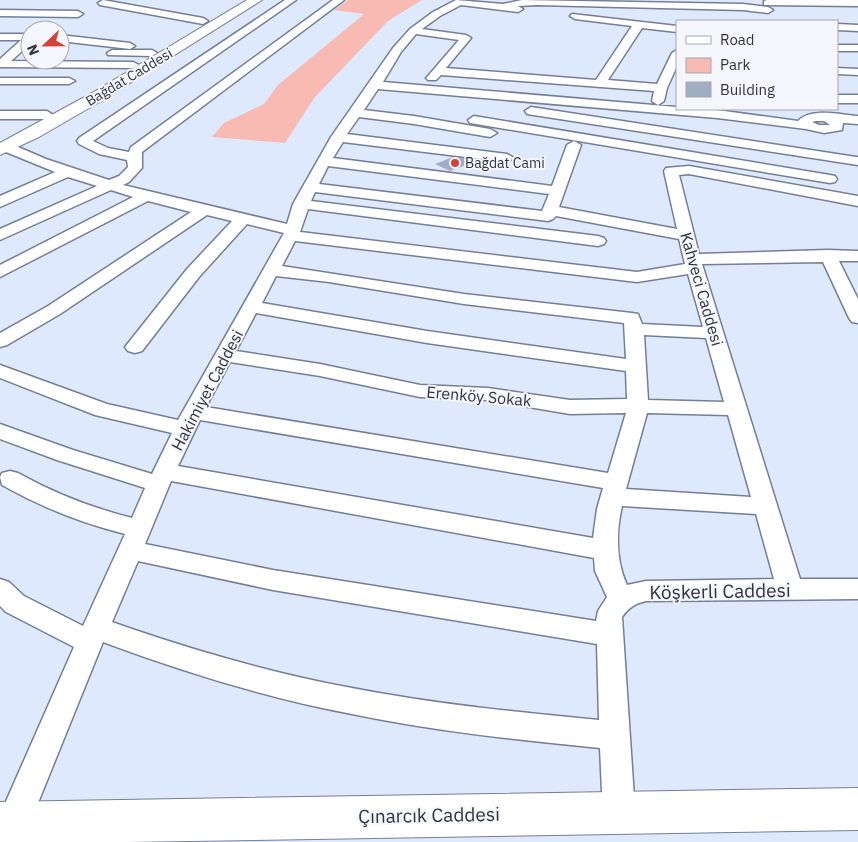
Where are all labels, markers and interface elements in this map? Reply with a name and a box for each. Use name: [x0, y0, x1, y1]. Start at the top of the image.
north arrow: [20, 20, 70, 70]
legend: [676, 20, 838, 110]
text: Road: [720, 30, 755, 49]
text: N: [23, 42, 43, 58]
street label: Bağdat Caddesi: [82, 44, 176, 110]
text: Park: [720, 55, 750, 74]
text: Building: [720, 80, 775, 99]
place label: Bağdat Cami: [465, 154, 545, 172]
marker: Bağdat Cami: [449, 157, 461, 169]
street label: Kahveci Caddesi: [676, 230, 728, 348]
street label: Hakimiyet Caddesi: [167, 326, 247, 454]
street label: Erenköy Sokak: [426, 381, 533, 411]
street label: Köşkerli Caddesi: [649, 578, 791, 604]
street label: Çınarcık Caddesi: [358, 802, 500, 828]

